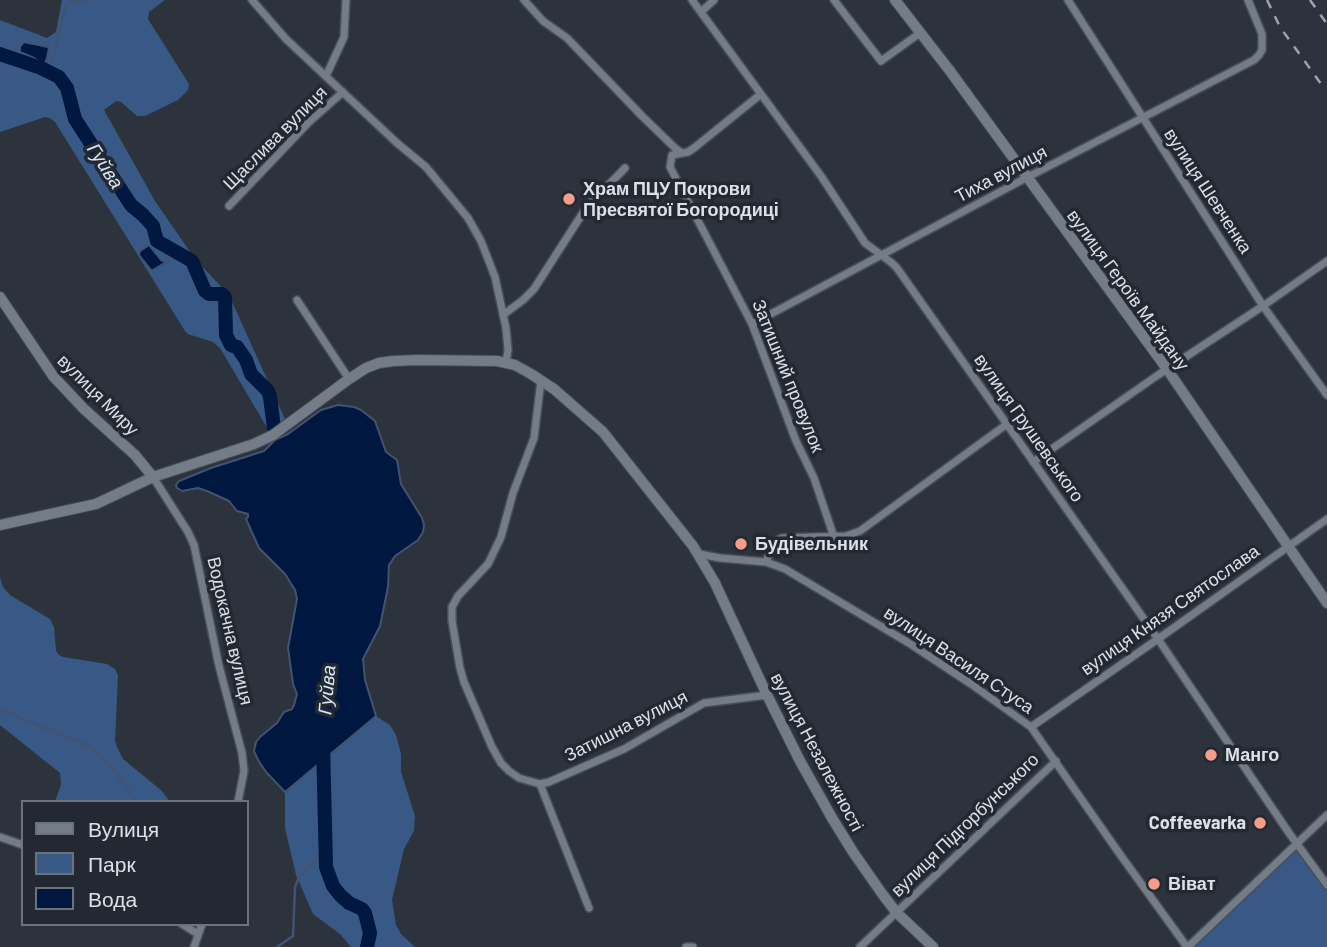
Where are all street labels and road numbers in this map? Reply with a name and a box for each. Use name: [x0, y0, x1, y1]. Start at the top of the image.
street label: Щаслива вулиця: [219, 82, 331, 194]
street label: вулиця Шевченка: [1159, 124, 1257, 258]
street label: Тиха вулиця: [951, 141, 1051, 207]
street label: вулиця Героїв Майдану: [1062, 205, 1194, 375]
street label: Затишний провулок: [747, 296, 829, 456]
street label: вулиця Миру: [53, 350, 143, 440]
street label: вулиця Грушевського: [970, 350, 1088, 506]
street label: вулиця Князя Святослава: [1077, 540, 1263, 680]
street label: Водокачна вулиця: [202, 555, 258, 707]
street label: вулиця Василя Стуса: [880, 602, 1038, 718]
street label: вулиця Незалежності: [766, 669, 868, 835]
street label: Затишна вулиця: [561, 686, 691, 766]
street label: вулиця Підгорбунського: [887, 749, 1043, 901]

